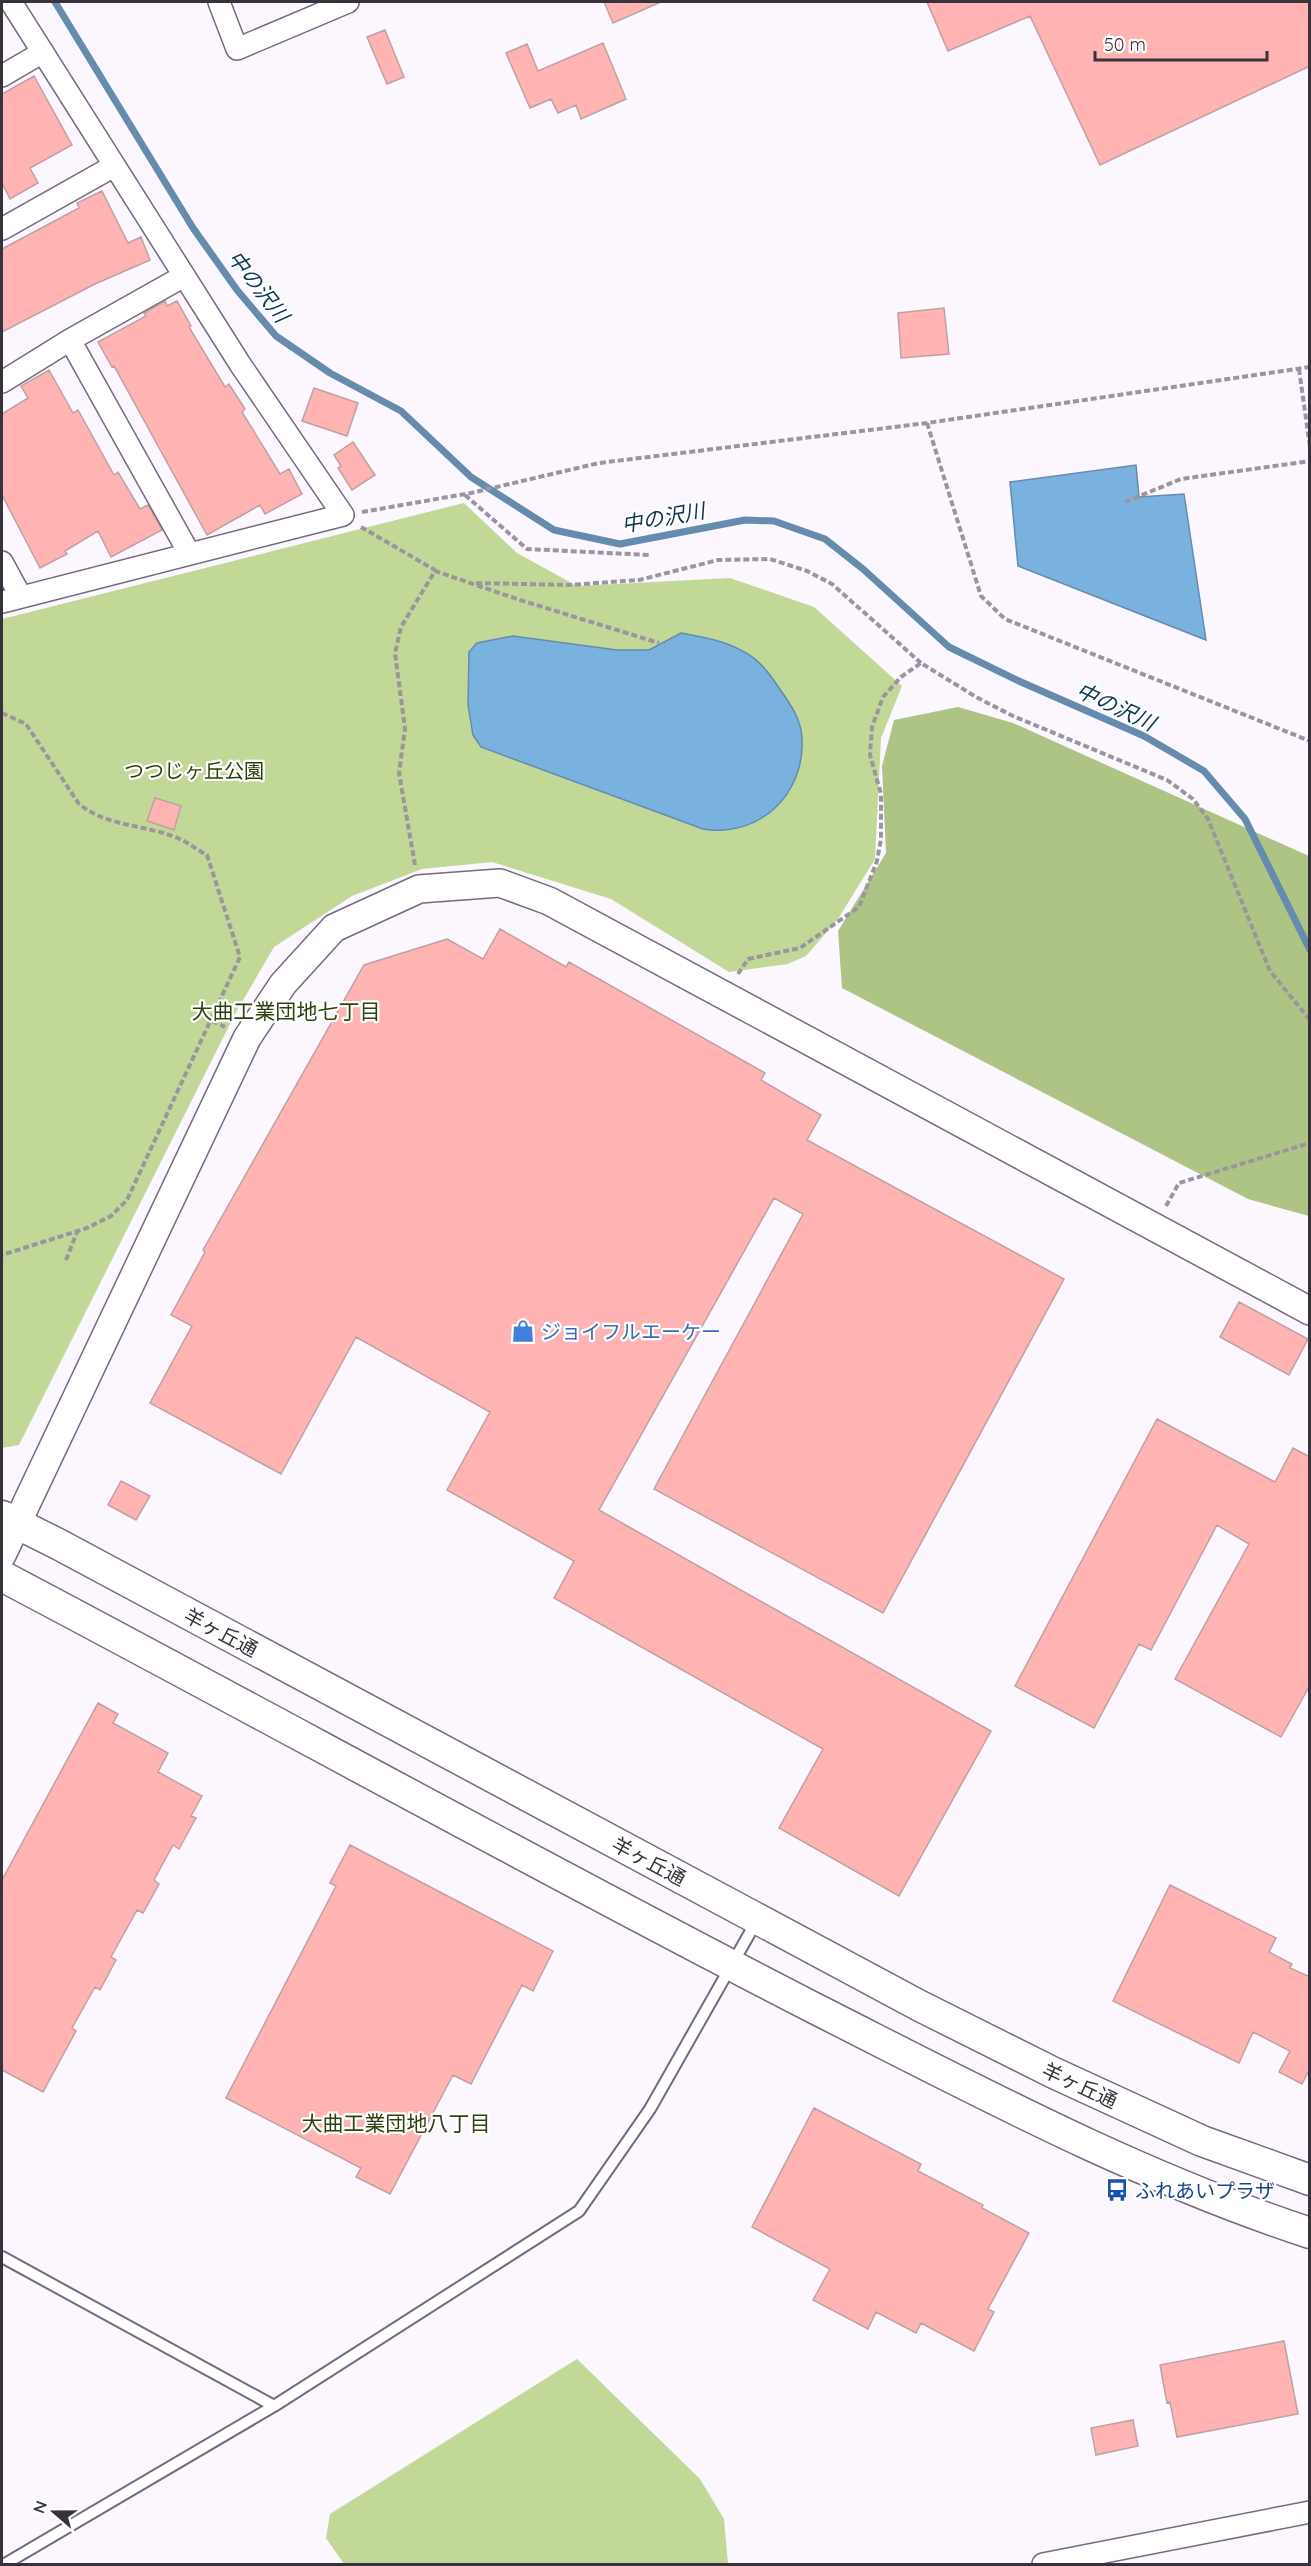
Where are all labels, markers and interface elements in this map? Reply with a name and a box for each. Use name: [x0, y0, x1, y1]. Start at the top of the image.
scale bar: [1095, 24, 1268, 62]
text: 50 m: [1104, 33, 1146, 56]
water label: 中の沢川: [223, 245, 296, 329]
water label: 中の沢川: [619, 497, 709, 537]
water label: 中の沢川: [1072, 676, 1161, 736]
park label: つつじヶ丘公園: [124, 758, 264, 783]
district label: 大曲工業団地七丁目: [192, 998, 381, 1024]
shop icon: ジョイフルエーケー: [510, 1318, 536, 1344]
place label: ジョイフルエーケー: [541, 1319, 721, 1344]
street label: 羊ヶ丘通: [180, 1602, 262, 1662]
street label: 羊ヶ丘通: [608, 1831, 690, 1891]
street label: 羊ヶ丘通: [1038, 2057, 1122, 2113]
district label: 大曲工業団地八丁目: [302, 2110, 491, 2136]
bus stop icon: ふれあいプラザ: [1104, 2177, 1130, 2203]
place label: ふれあいプラザ: [1135, 2178, 1275, 2203]
north arrow: [24, 2482, 84, 2542]
text: N: [28, 2498, 51, 2516]

